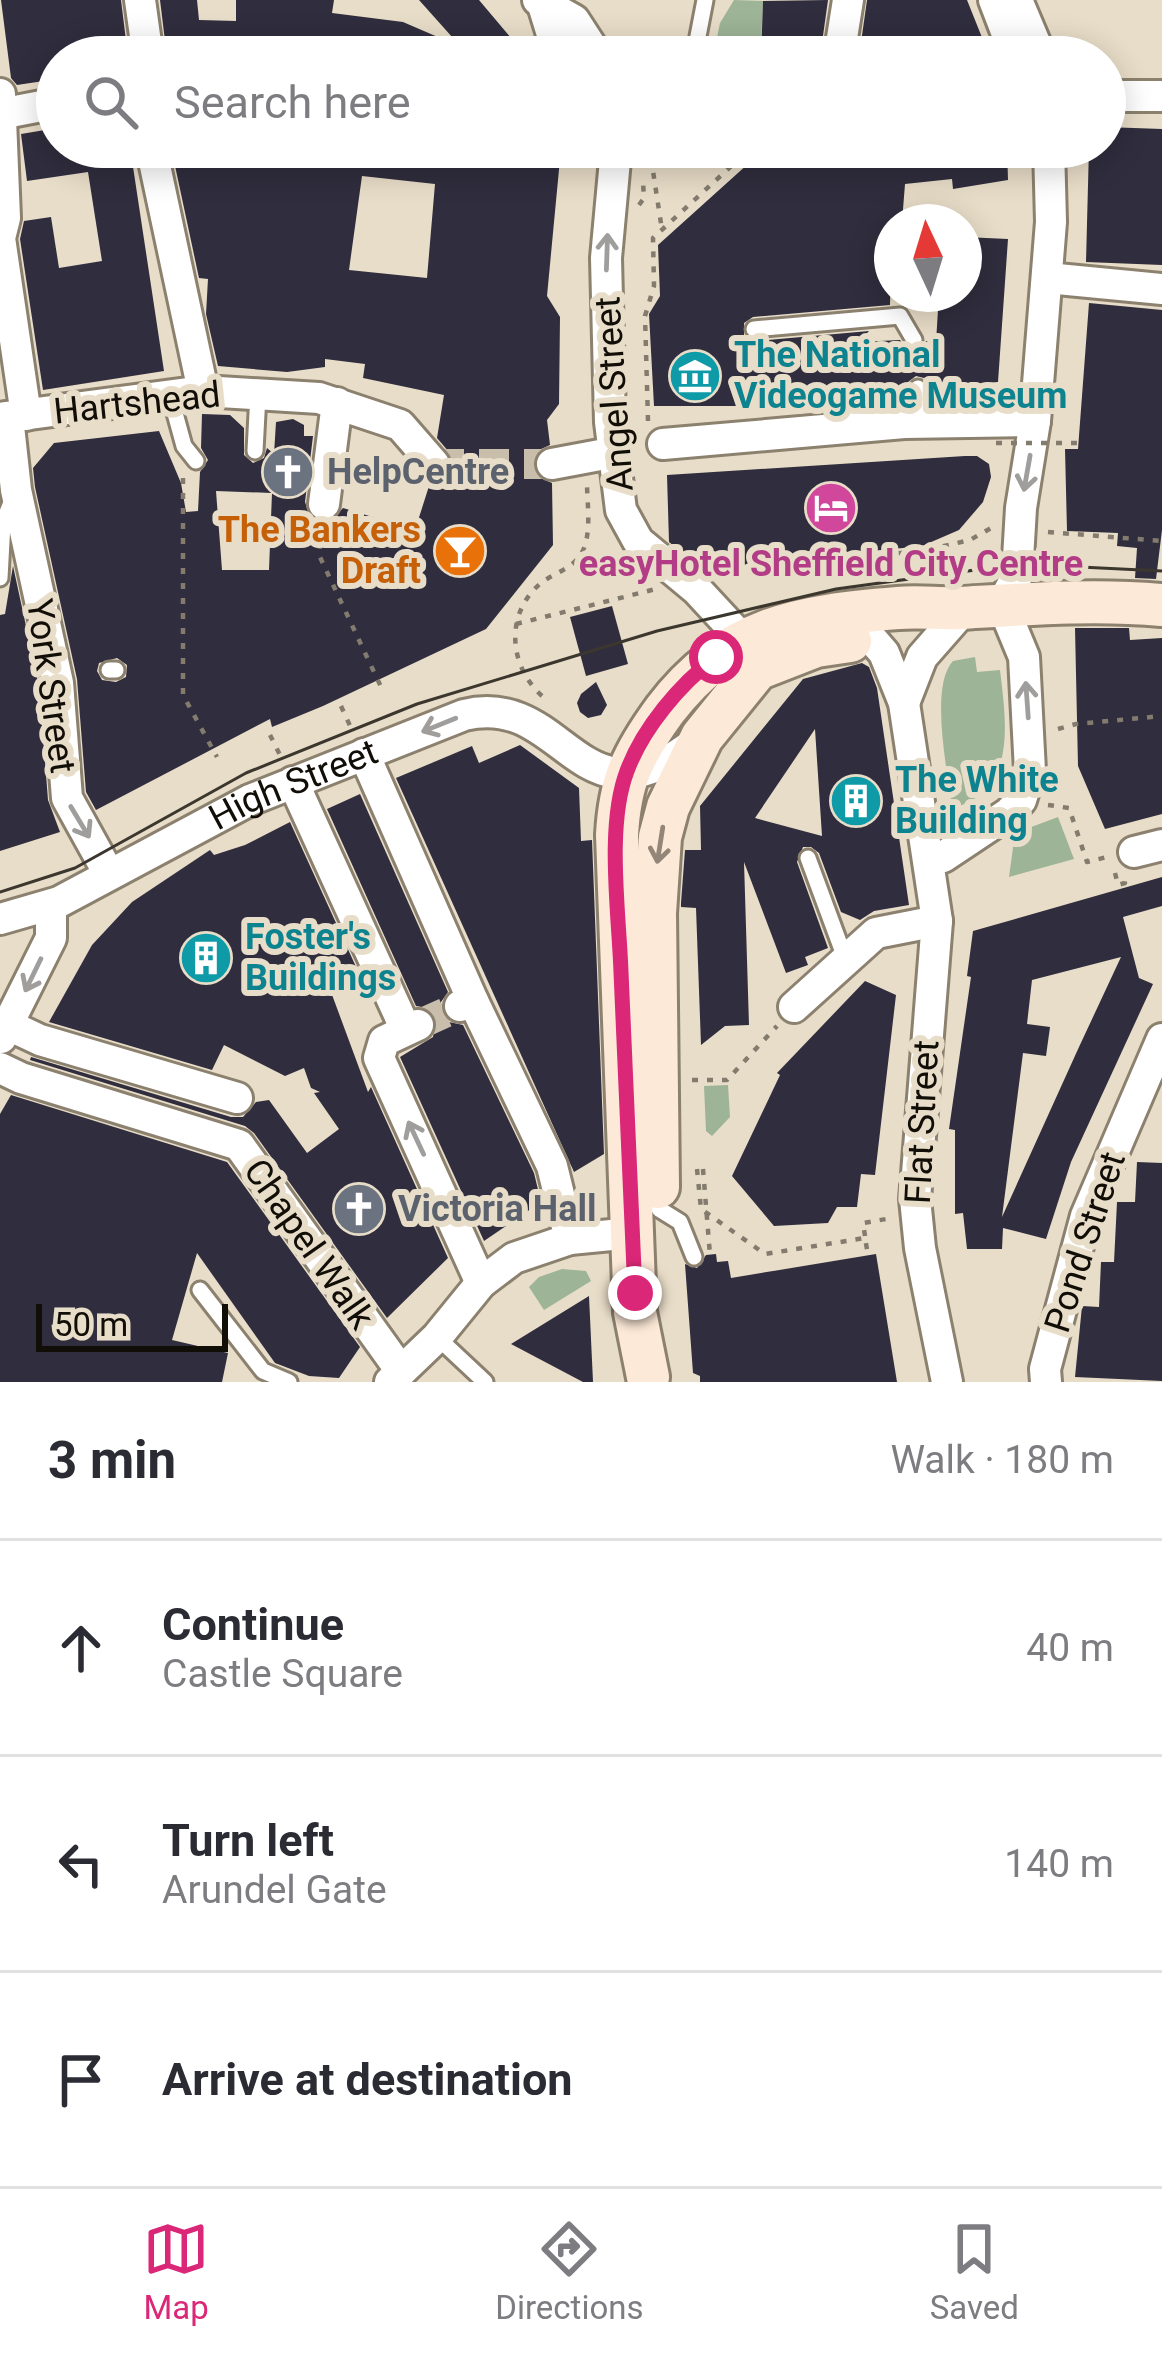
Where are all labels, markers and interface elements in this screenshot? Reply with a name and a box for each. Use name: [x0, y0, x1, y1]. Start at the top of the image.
search box: [36, 36, 1126, 168]
icon: search: [78, 69, 144, 135]
text: Search here: [174, 76, 411, 129]
north arrow: [874, 204, 982, 312]
one-way arrow: [596, 233, 619, 272]
street label: Angel Street: [586, 295, 642, 493]
place label: The National Videogame Museum: [734, 334, 1067, 417]
museum icon: The National Videogame Museum: [667, 348, 723, 404]
street label: Hartshead: [52, 373, 222, 433]
church icon: HelpCentre: [260, 444, 316, 500]
place label: HelpCentre: [327, 451, 509, 493]
one-way arrow: [1014, 452, 1037, 491]
hotel icon: easyHotel Sheffield City Centre: [803, 480, 859, 536]
place label: The Bankers Draft: [218, 509, 421, 592]
bar icon: The Bankers Draft: [432, 523, 488, 579]
place label: easyHotel Sheffield City Centre: [579, 543, 1083, 585]
street label: York Street: [18, 596, 84, 776]
route start: [689, 630, 743, 684]
one-way arrow: [1015, 681, 1038, 720]
one-way arrow: [421, 716, 458, 737]
street label: High Street: [202, 731, 383, 839]
place label: The White Building: [895, 759, 1059, 842]
building icon: The White Building: [828, 773, 884, 829]
one-way arrow: [68, 804, 92, 838]
one-way arrow: [647, 825, 670, 864]
place label: Foster's Buildings: [245, 916, 396, 999]
building icon: Foster's Buildings: [178, 930, 234, 986]
one-way arrow: [20, 957, 43, 992]
street label: Flat Street: [897, 1039, 947, 1205]
one-way arrow: [404, 1121, 426, 1157]
street label: Pond Street: [1036, 1147, 1134, 1337]
street label: Chapel Walk: [235, 1151, 383, 1338]
church icon: Victoria Hall: [331, 1181, 387, 1237]
place label: Victoria Hall: [398, 1188, 597, 1230]
route end: [608, 1266, 662, 1320]
scale bar: [36, 1298, 228, 1351]
text: 50 m: [54, 1305, 128, 1344]
text: 3 min: [48, 1431, 176, 1490]
text: Walk · 180 m: [890, 1437, 1114, 1483]
text: Continue: [162, 1598, 344, 1651]
icon: ahead: [48, 1615, 114, 1681]
text: 40 m: [1026, 1625, 1114, 1671]
text: Castle Square: [162, 1651, 403, 1697]
text: Turn left: [162, 1814, 334, 1867]
icon: left: [48, 1831, 114, 1897]
text: 140 m: [1004, 1841, 1114, 1887]
text: Arundel Gate: [162, 1867, 387, 1913]
icon: arrive: [48, 2047, 114, 2113]
text: Arrive at destination: [162, 2053, 573, 2106]
tab: Map: [143, 2216, 209, 2327]
tab: Directions: [495, 2216, 644, 2327]
tab: Saved: [930, 2216, 1019, 2327]

